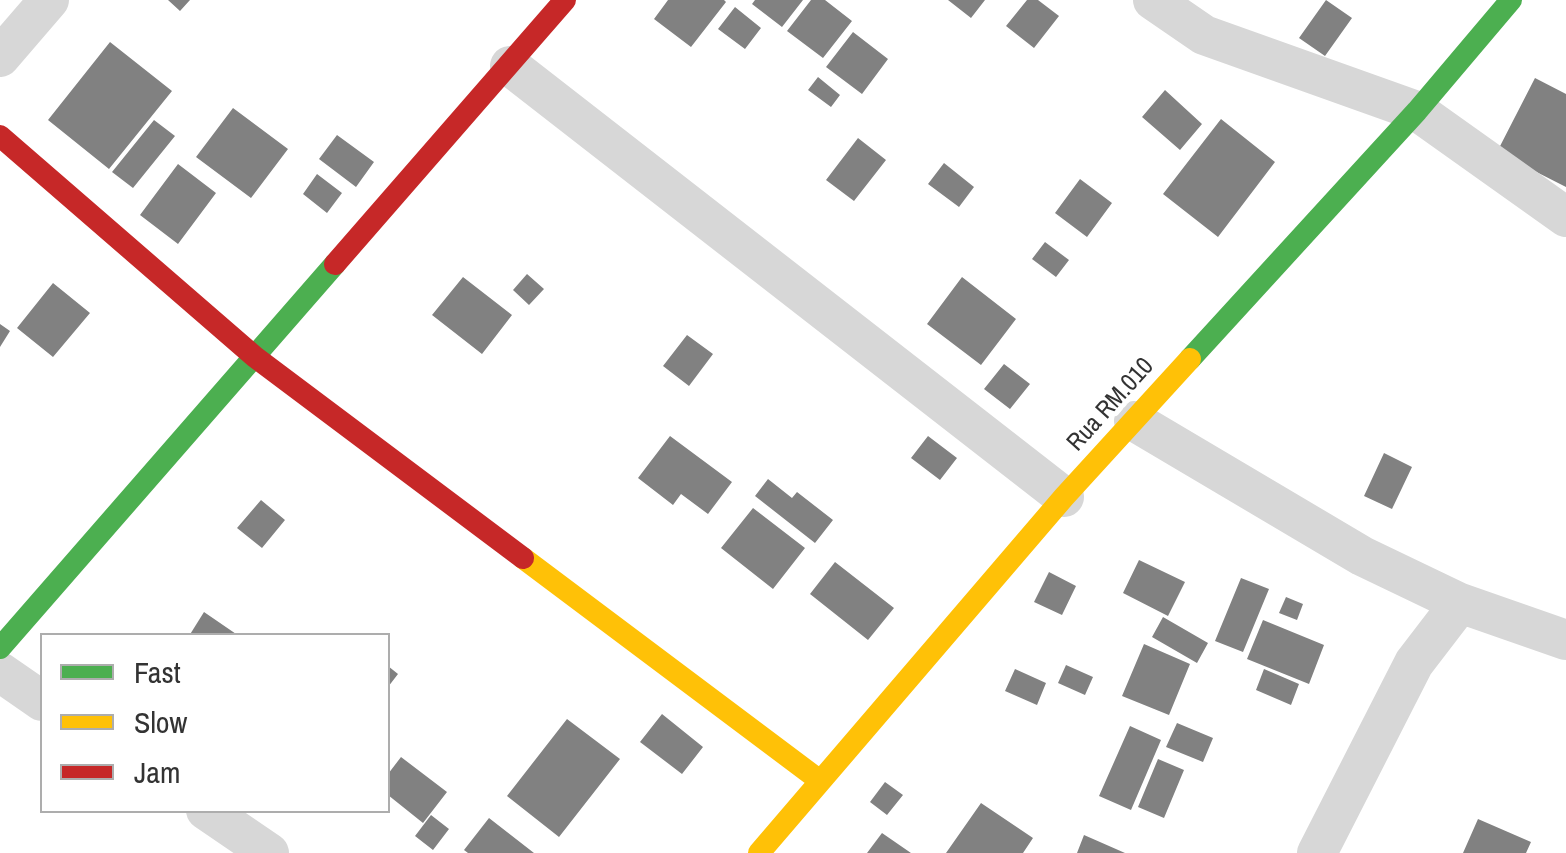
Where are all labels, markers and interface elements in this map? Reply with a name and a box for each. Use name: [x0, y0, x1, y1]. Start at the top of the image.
street label: Rua RM.010: [1061, 352, 1161, 458]
legend: [40, 633, 390, 813]
text: Fast: [134, 652, 181, 692]
text: Slow: [134, 702, 187, 742]
text: Jam: [134, 752, 180, 792]

